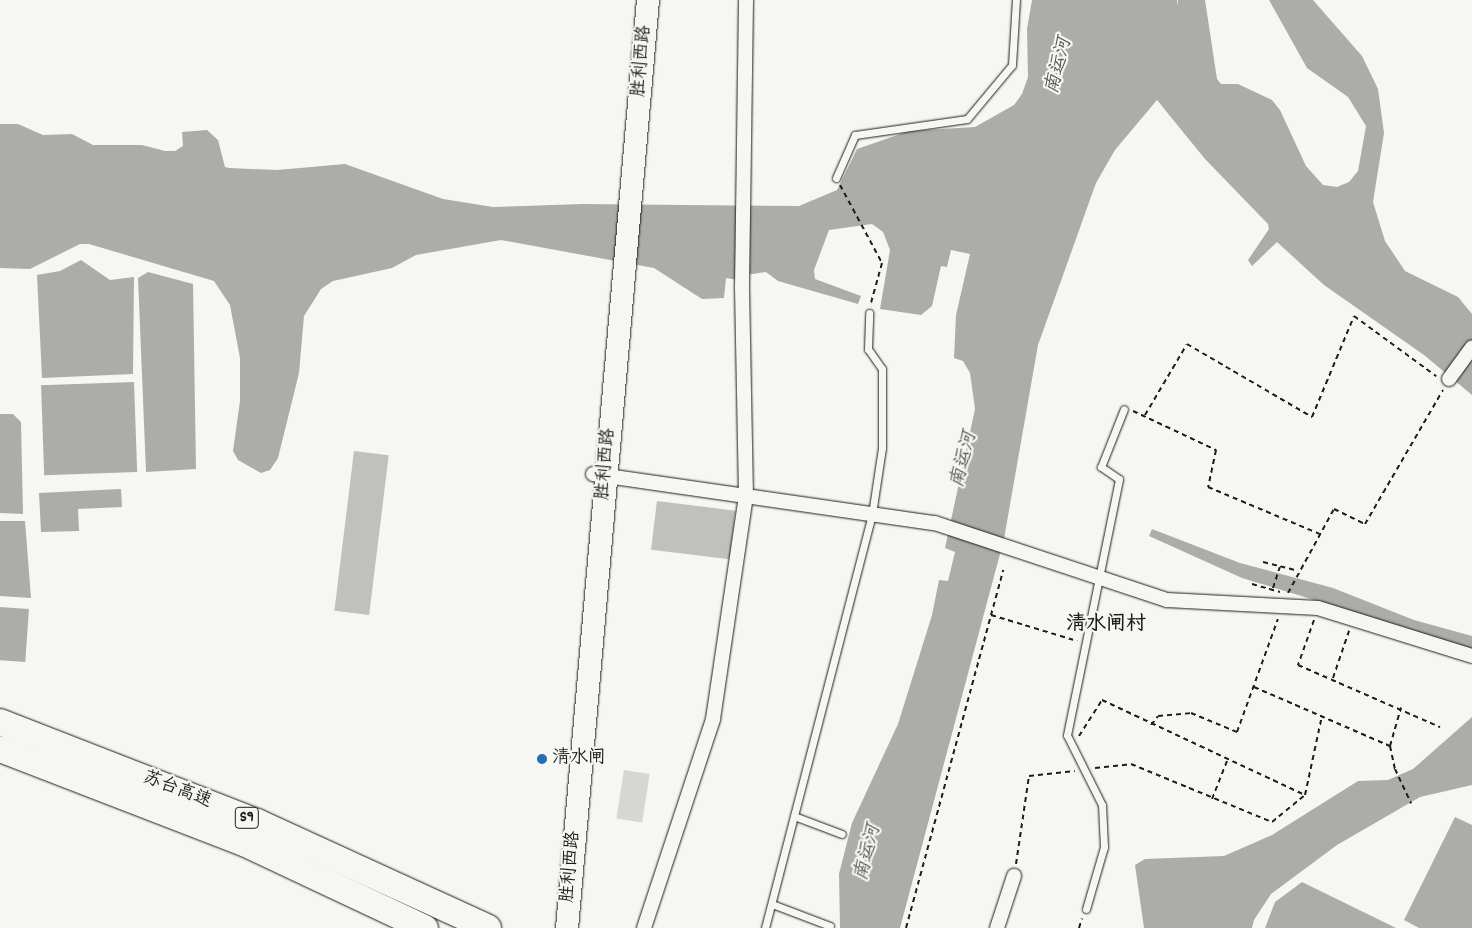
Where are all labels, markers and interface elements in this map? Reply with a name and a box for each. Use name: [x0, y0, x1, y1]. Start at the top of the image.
street label: 胜利西路: [629, 24, 657, 98]
water label: 南运河: [1042, 36, 1078, 96]
street label: 胜利西路: [593, 427, 621, 501]
water label: 南运河: [947, 430, 983, 490]
district label: 清水闸村: [1066, 613, 1146, 637]
place label: 清水闸: [552, 748, 606, 770]
marker: 清水闸: [536, 753, 548, 765]
street label: 苏台高速: [140, 768, 214, 814]
road number: S9: [234, 804, 260, 831]
water label: 南运河: [851, 823, 887, 883]
street label: 胜利西路: [558, 830, 586, 904]

